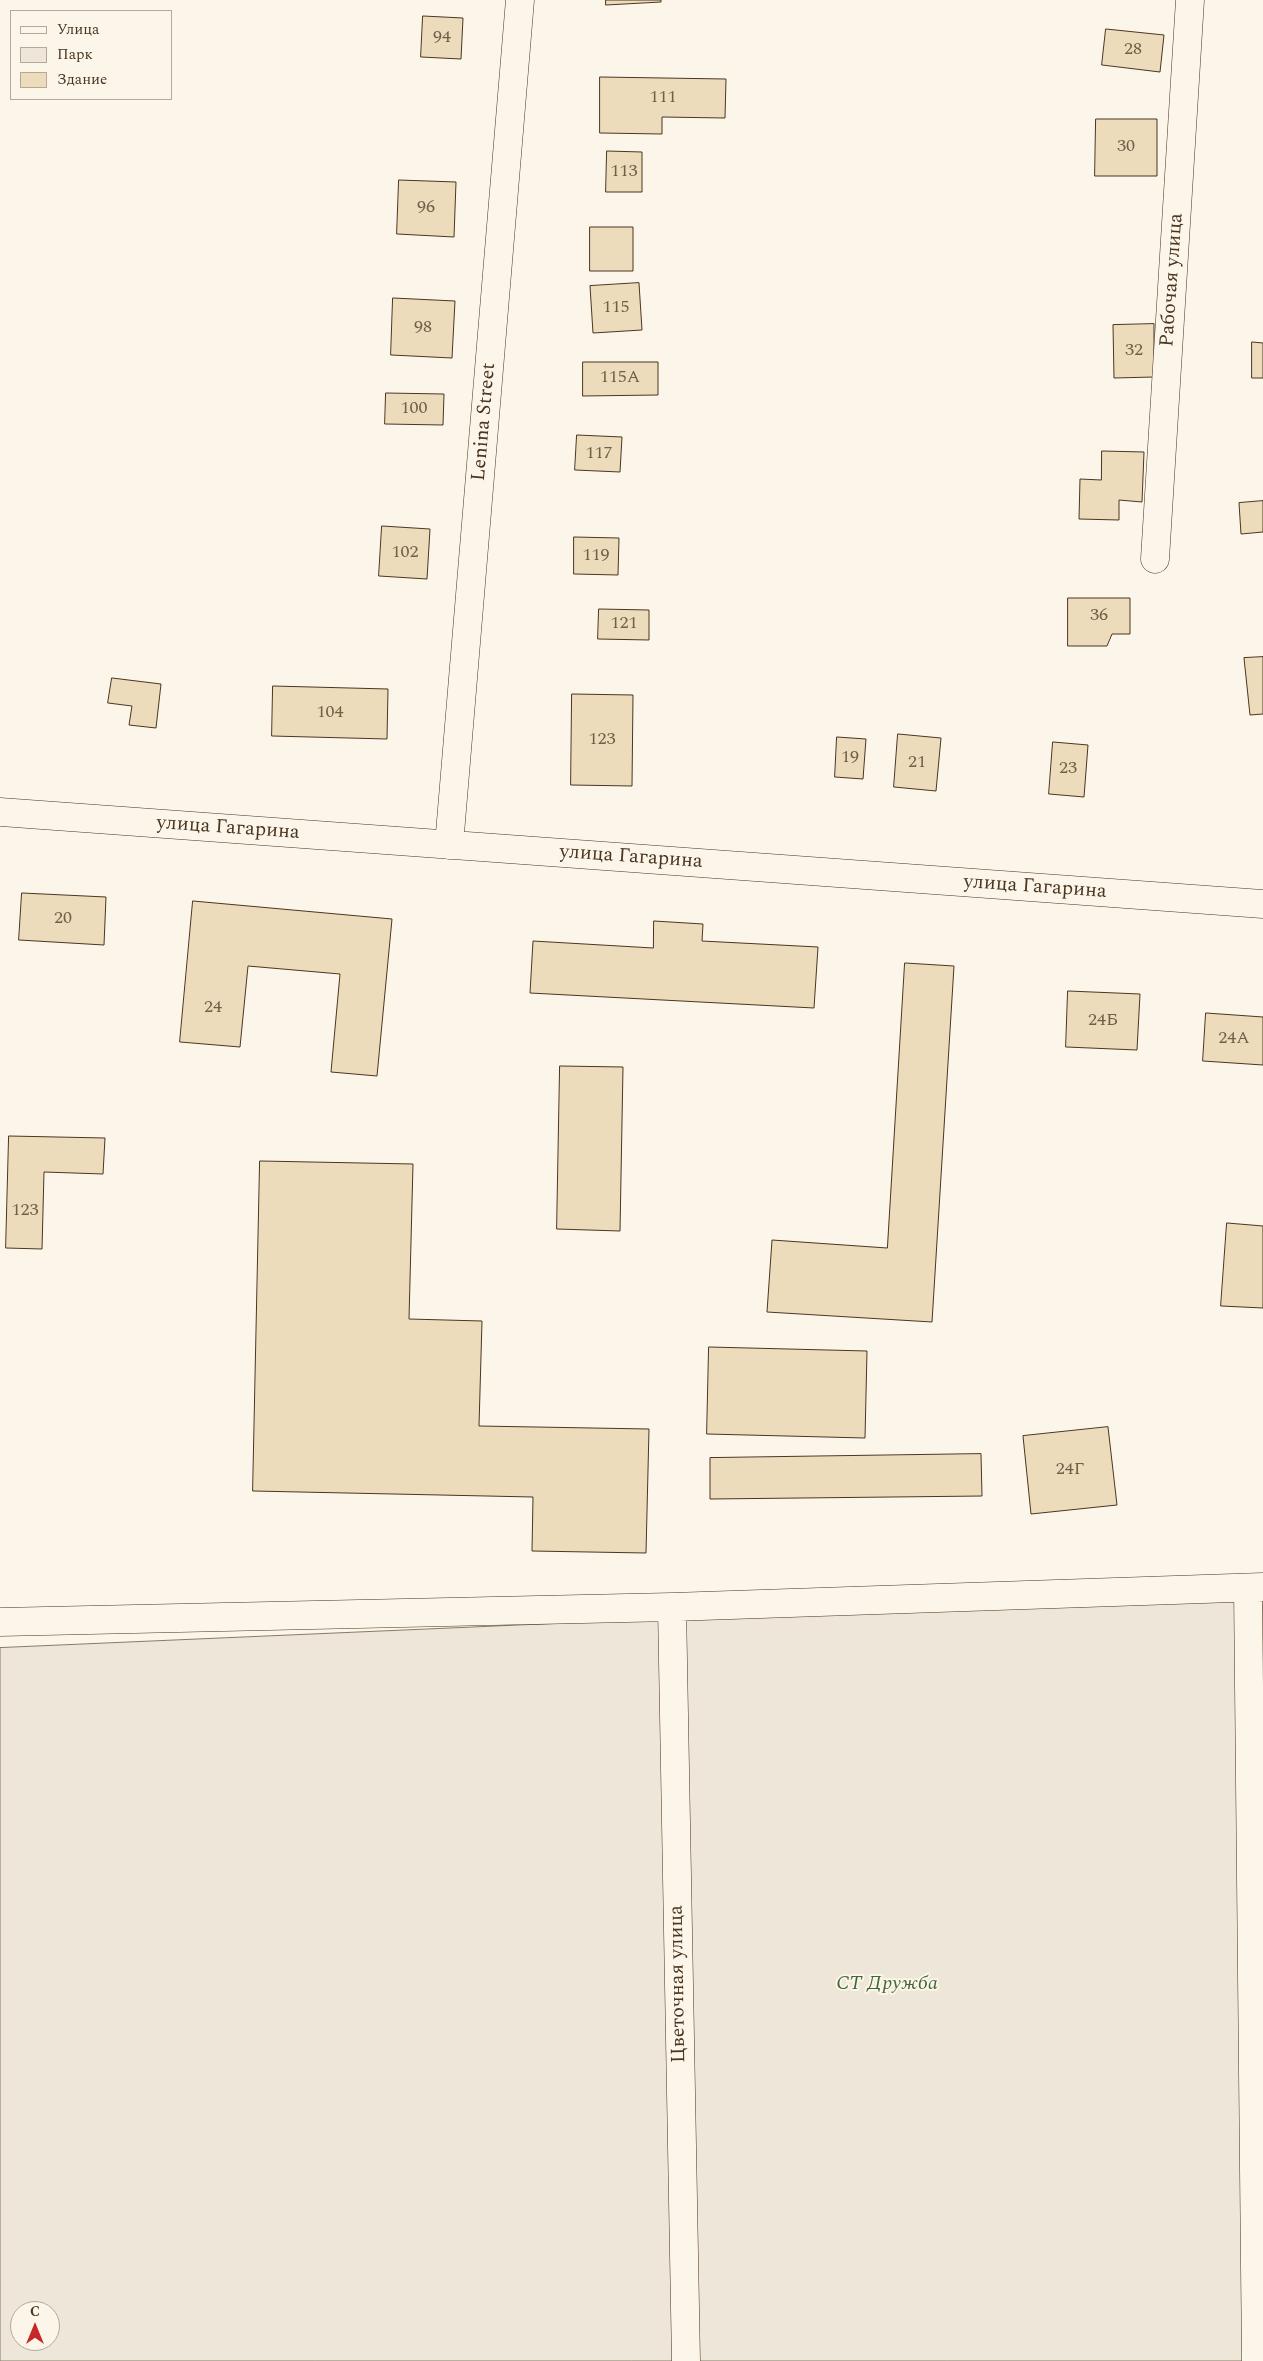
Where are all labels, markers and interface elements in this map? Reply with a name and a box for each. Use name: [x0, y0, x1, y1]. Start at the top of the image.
legend: [10, 10, 172, 100]
text: Улица: [57, 18, 99, 41]
house number: 94: [433, 27, 451, 49]
house number: 28: [1124, 39, 1142, 61]
text: Парк: [57, 43, 93, 66]
text: Здание: [57, 68, 107, 91]
house number: 111: [650, 87, 676, 109]
house number: 30: [1117, 136, 1135, 158]
house number: 113: [611, 161, 637, 183]
house number: 96: [417, 197, 435, 219]
street label: Рабочая улица: [1156, 212, 1190, 348]
house number: 115: [603, 297, 629, 319]
house number: 98: [414, 317, 432, 339]
house number: 32: [1125, 340, 1143, 362]
street label: Lenina Street: [468, 362, 502, 482]
house number: 115А: [600, 367, 640, 389]
house number: 100: [401, 398, 427, 420]
house number: 117: [586, 443, 612, 465]
house number: 102: [392, 542, 418, 564]
house number: 119: [583, 545, 609, 567]
house number: 36: [1090, 605, 1108, 627]
house number: 121: [611, 613, 637, 635]
house number: 104: [317, 702, 343, 724]
house number: 123: [589, 729, 615, 751]
house number: 19: [841, 747, 859, 769]
house number: 21: [908, 752, 926, 774]
house number: 23: [1059, 758, 1077, 780]
street label: улица Гагарина: [156, 812, 300, 846]
street label: улица Гагарина: [559, 841, 703, 875]
street label: улица Гагарина: [963, 871, 1107, 905]
house number: 20: [54, 908, 72, 930]
house number: 24: [204, 997, 222, 1019]
house number: 24Б: [1088, 1010, 1118, 1032]
house number: 24А: [1218, 1028, 1250, 1050]
house number: 123: [12, 1200, 38, 1222]
house number: 24Г: [1056, 1459, 1084, 1481]
street label: Цветочная улица: [666, 1905, 692, 2063]
park label: СТ Дружба: [836, 1973, 938, 1997]
north arrow: [10, 2301, 60, 2351]
text: С: [30, 2301, 40, 2322]

